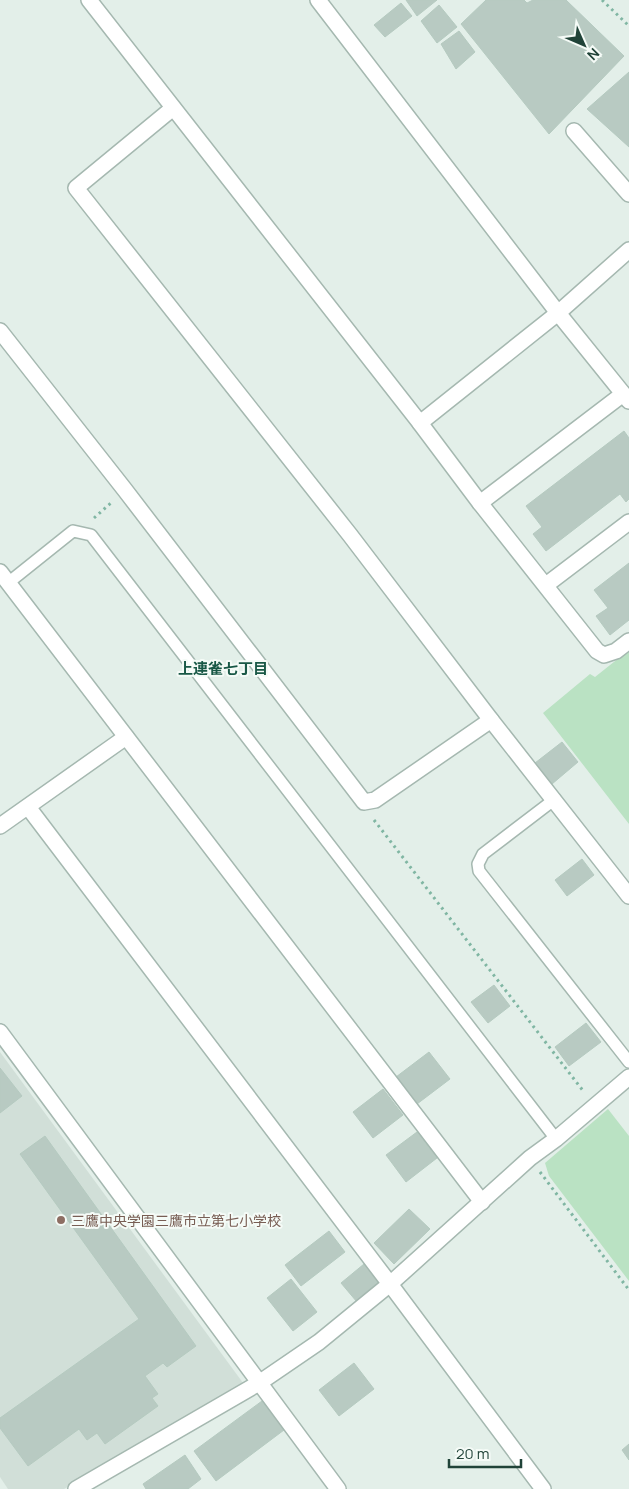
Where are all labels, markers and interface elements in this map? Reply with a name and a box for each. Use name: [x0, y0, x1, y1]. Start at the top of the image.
north arrow: [559, 20, 609, 70]
text: N: [583, 44, 604, 65]
district label: 上連雀七丁目: [178, 658, 268, 679]
place label: 三鷹中央学園三鷹市立第七小学校: [71, 1211, 281, 1230]
marker: 三鷹中央学園三鷹市立第七小学校: [55, 1214, 67, 1226]
scale bar: [449, 1436, 522, 1468]
text: 20 m: [456, 1443, 489, 1464]

